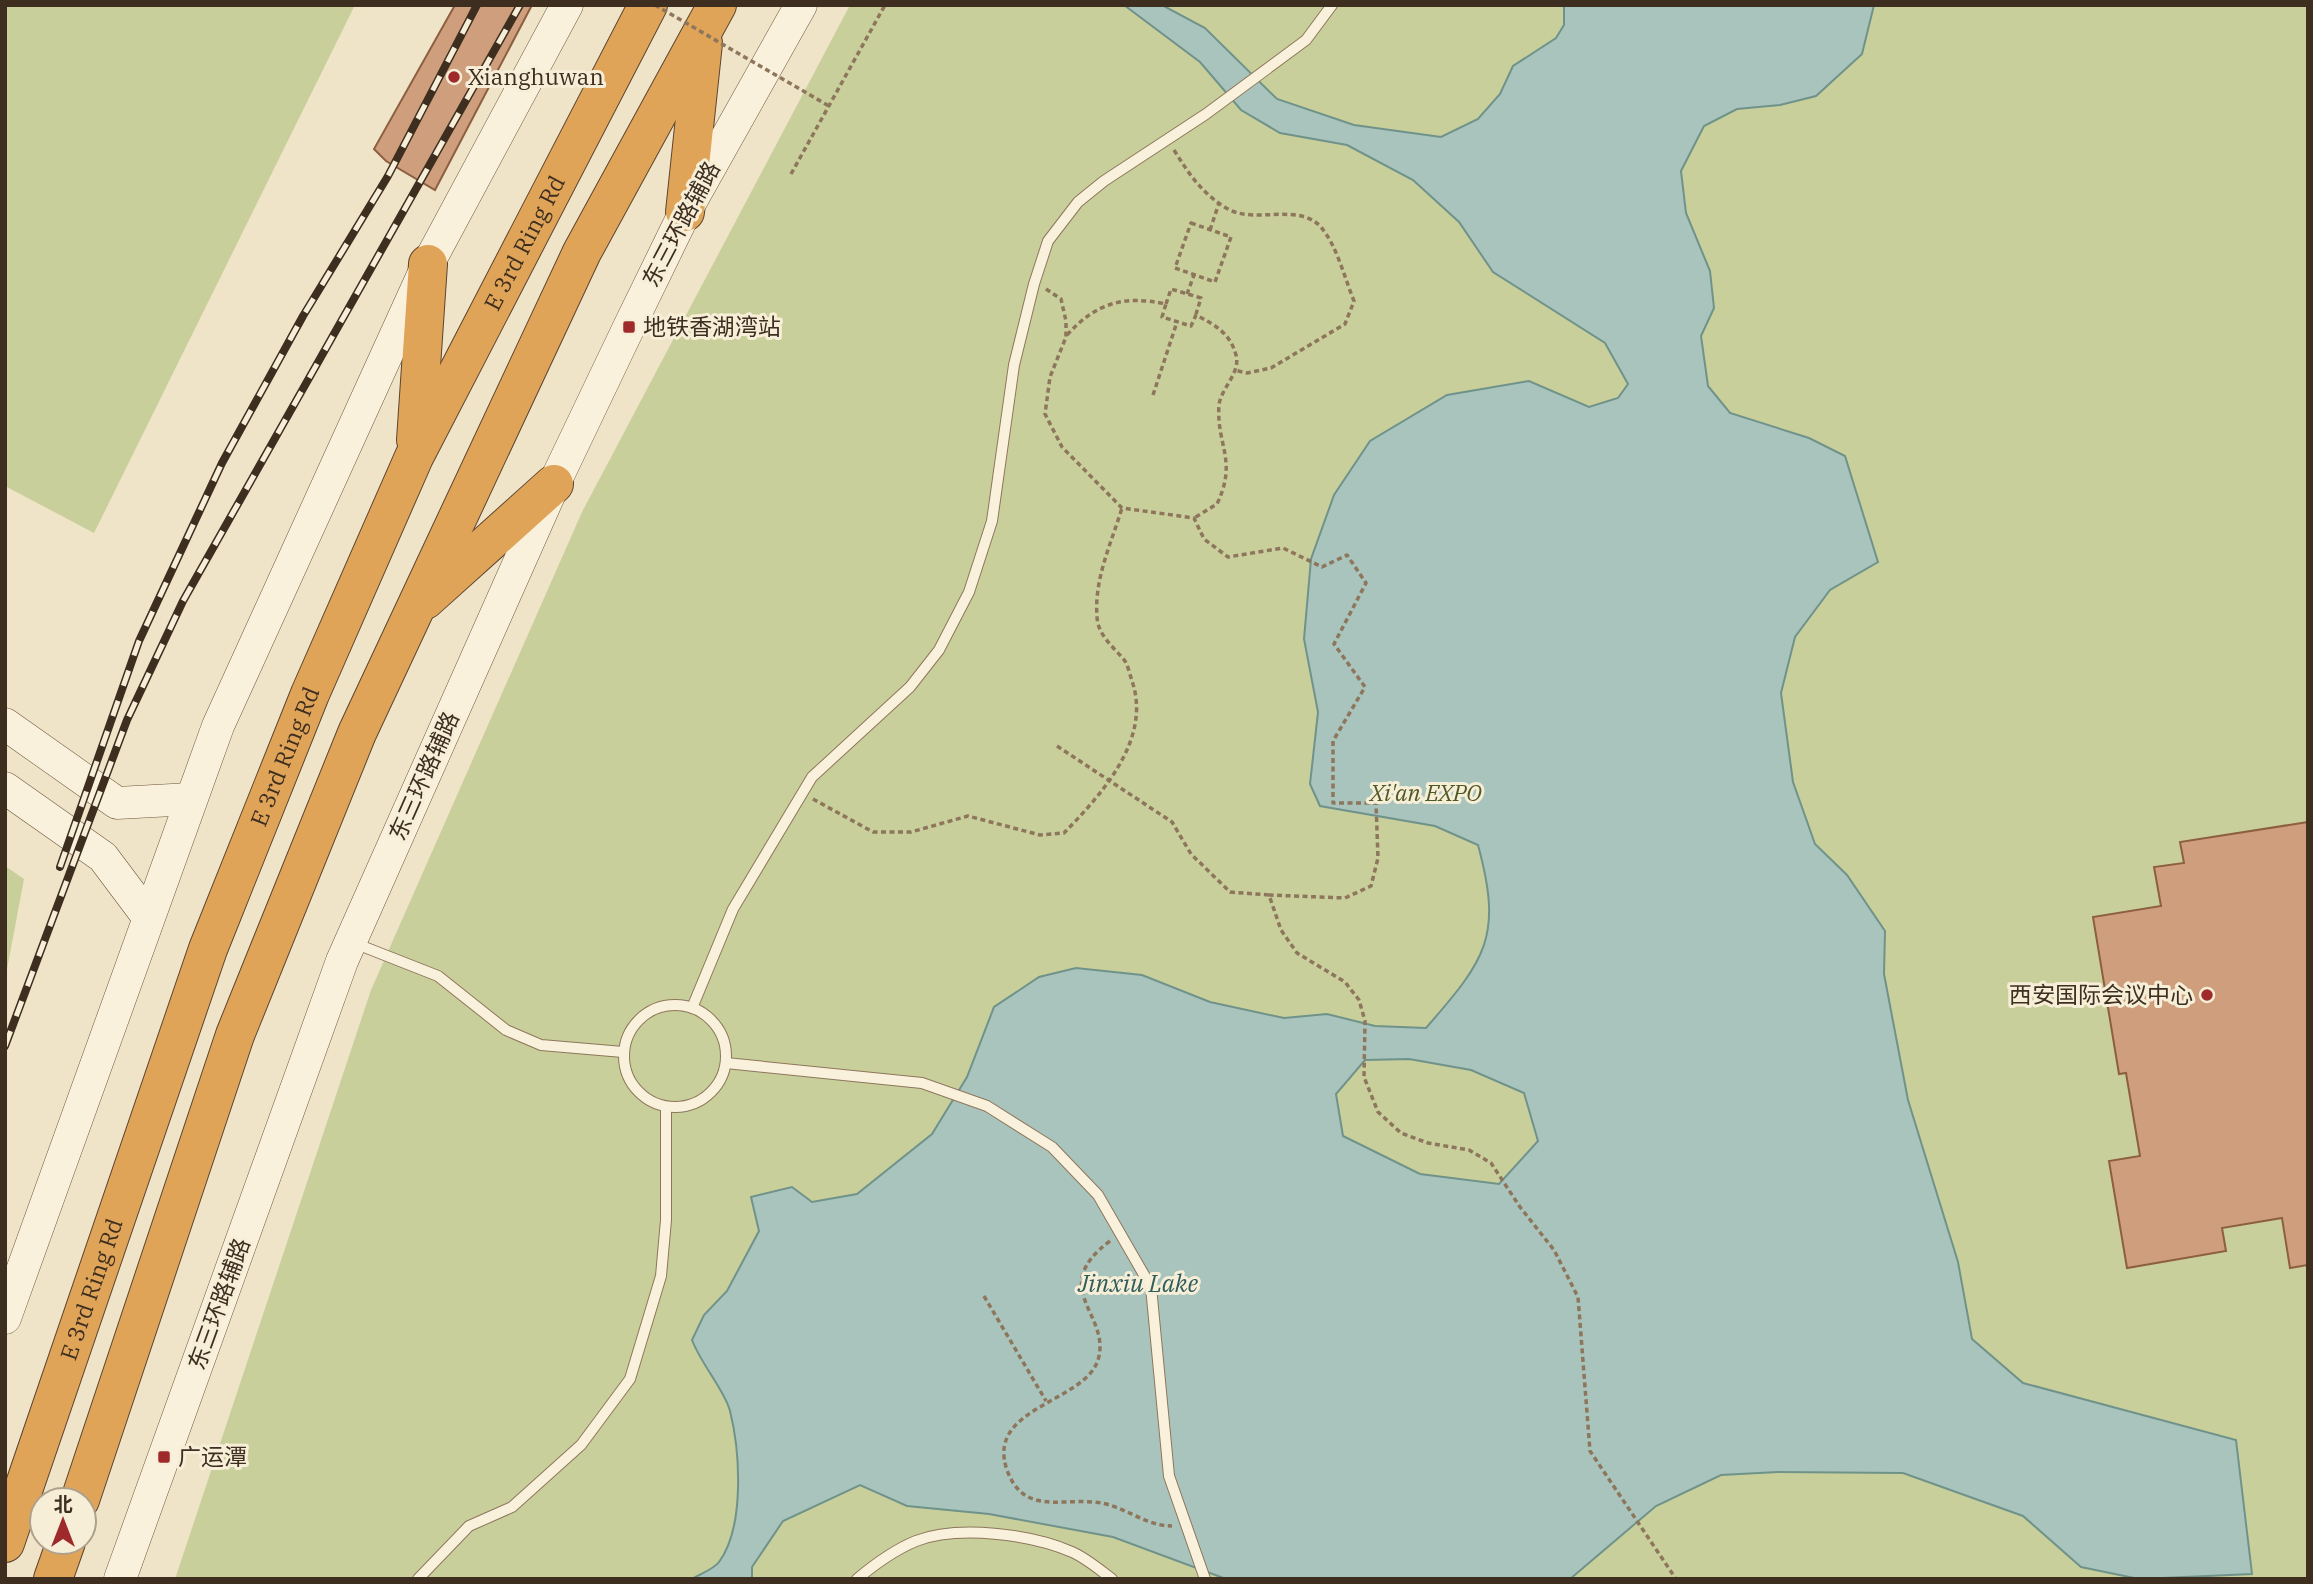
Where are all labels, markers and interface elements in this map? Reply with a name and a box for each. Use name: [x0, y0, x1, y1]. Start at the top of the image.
place label: Xianghuwan: [468, 61, 604, 91]
marker: Xianghuwan: [446, 69, 462, 85]
street label: 东三环路辅路: [634, 156, 726, 291]
street label: E 3rd Ring Rd: [477, 170, 571, 315]
place label: 地铁香湖湾站: [643, 311, 781, 341]
marker: 地铁香湖湾站: [621, 319, 637, 335]
street label: E 3rd Ring Rd: [243, 682, 325, 830]
street label: 东三环路辅路: [381, 706, 465, 845]
park label: Xi'an EXPO: [1368, 777, 1482, 807]
place label: 西安国际会议中心: [2009, 979, 2193, 1009]
marker: 西安国际会议中心: [2199, 987, 2215, 1003]
street label: E 3rd Ring Rd: [53, 1214, 129, 1364]
street label: 东三环路辅路: [180, 1234, 256, 1374]
water label: Jinxiu Lake: [1077, 1267, 1198, 1299]
place label: 广运潭: [178, 1441, 247, 1471]
marker: 广运潭: [156, 1449, 172, 1465]
north arrow: [28, 1486, 98, 1556]
text: 北: [53, 1492, 73, 1516]

